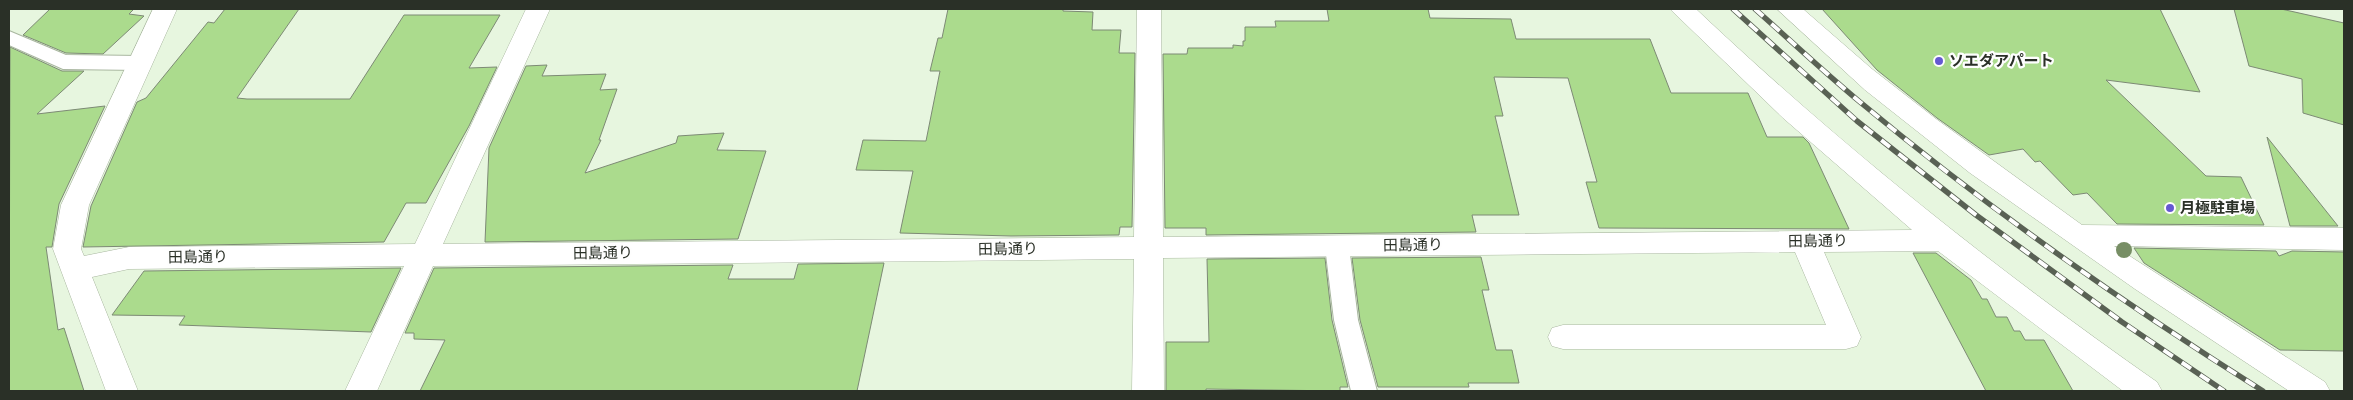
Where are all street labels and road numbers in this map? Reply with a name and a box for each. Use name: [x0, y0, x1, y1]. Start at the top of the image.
street label: 田島通り: [1788, 229, 1848, 251]
street label: 田島通り: [1383, 233, 1443, 255]
street label: 田島通り: [978, 237, 1038, 259]
street label: 田島通り: [573, 241, 633, 263]
street label: 田島通り: [168, 245, 228, 267]

